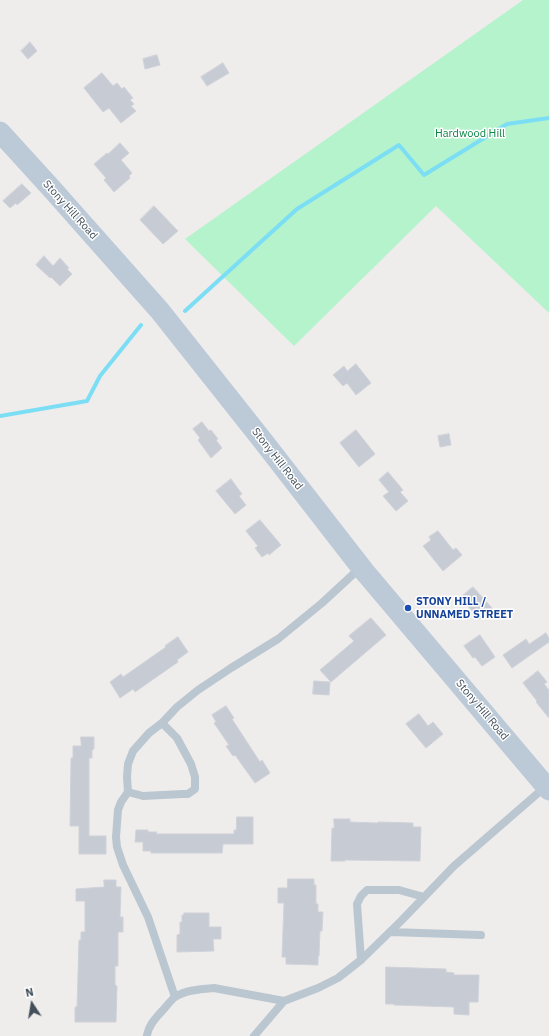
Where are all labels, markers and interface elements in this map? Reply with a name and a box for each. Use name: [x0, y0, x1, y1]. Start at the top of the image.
park label: Hardwood Hill: [435, 127, 505, 141]
street label: Stony Hill Road: [40, 178, 100, 242]
street label: Stony Hill Road: [249, 425, 305, 493]
place label: STONY HILL / UNNAMED STREET: [416, 595, 513, 621]
marker: STONY HILL / UNNAMED STREET: [403, 603, 413, 613]
street label: Stony Hill Road: [453, 677, 511, 743]
north arrow: [12, 984, 52, 1024]
text: N: [24, 985, 35, 1000]

